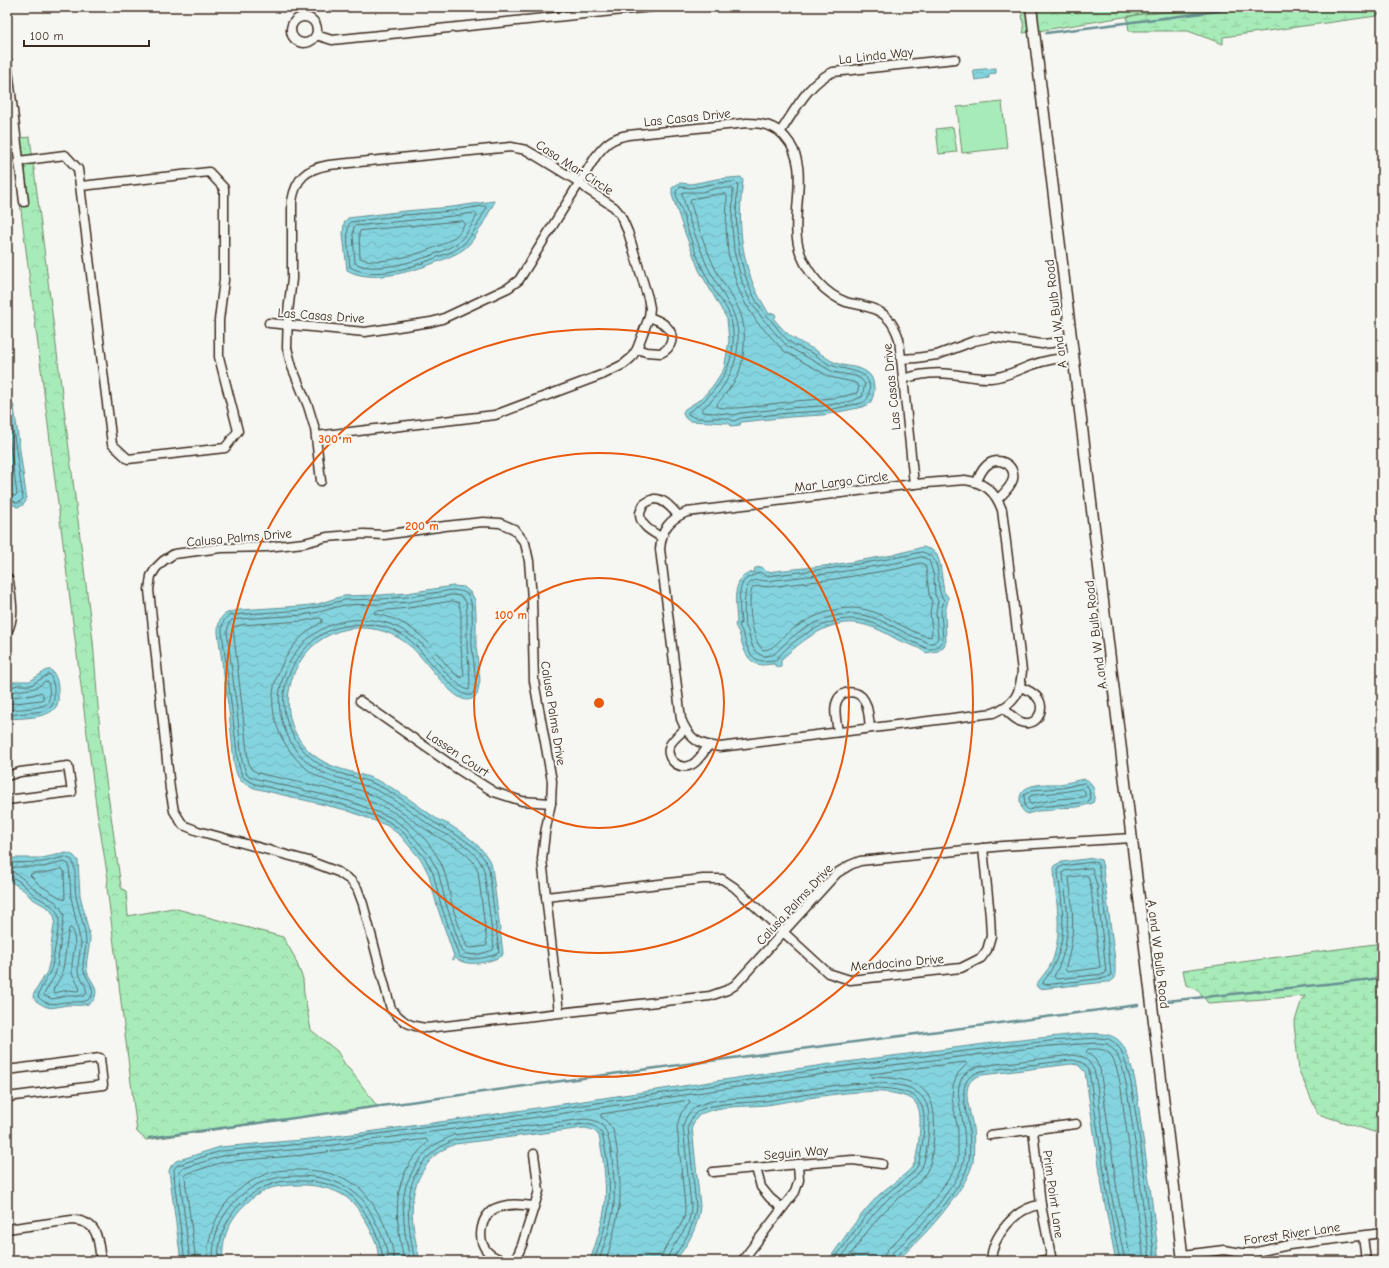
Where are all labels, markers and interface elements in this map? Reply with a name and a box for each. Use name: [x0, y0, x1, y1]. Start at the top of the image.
scale bar: [24, 22, 149, 48]
text: 100 m: [30, 29, 63, 43]
street label: La Linda Way: [838, 44, 914, 67]
street label: Las Casas Drive: [643, 105, 732, 130]
street label: Casa Mar Circle: [533, 137, 617, 198]
street label: A and W Bulb Road: [1041, 259, 1070, 369]
street label: Las Casas Drive: [277, 305, 365, 326]
street label: Las Casas Drive: [879, 342, 904, 431]
text: 300 m: [318, 432, 352, 446]
street label: Mar Largo Circle: [793, 468, 889, 495]
text: 200 m: [405, 519, 439, 533]
street label: Calusa Palms Drive: [186, 525, 293, 550]
street label: A and W Bulb Road: [1081, 580, 1110, 690]
text: 100 m: [495, 608, 527, 622]
street label: Calusa Palms Drive: [538, 660, 569, 767]
centre of rings: [592, 696, 606, 710]
street label: Lassen Court: [424, 727, 493, 781]
street label: Calusa Palms Drive: [753, 860, 836, 948]
street label: A and W Bulb Road: [1144, 899, 1173, 1009]
street label: Mendocino Drive: [850, 951, 945, 974]
street label: Seguin Way: [763, 1142, 829, 1163]
street label: Prim Point Lane: [1040, 1149, 1067, 1240]
street label: Forest River Lane: [1243, 1219, 1342, 1248]

